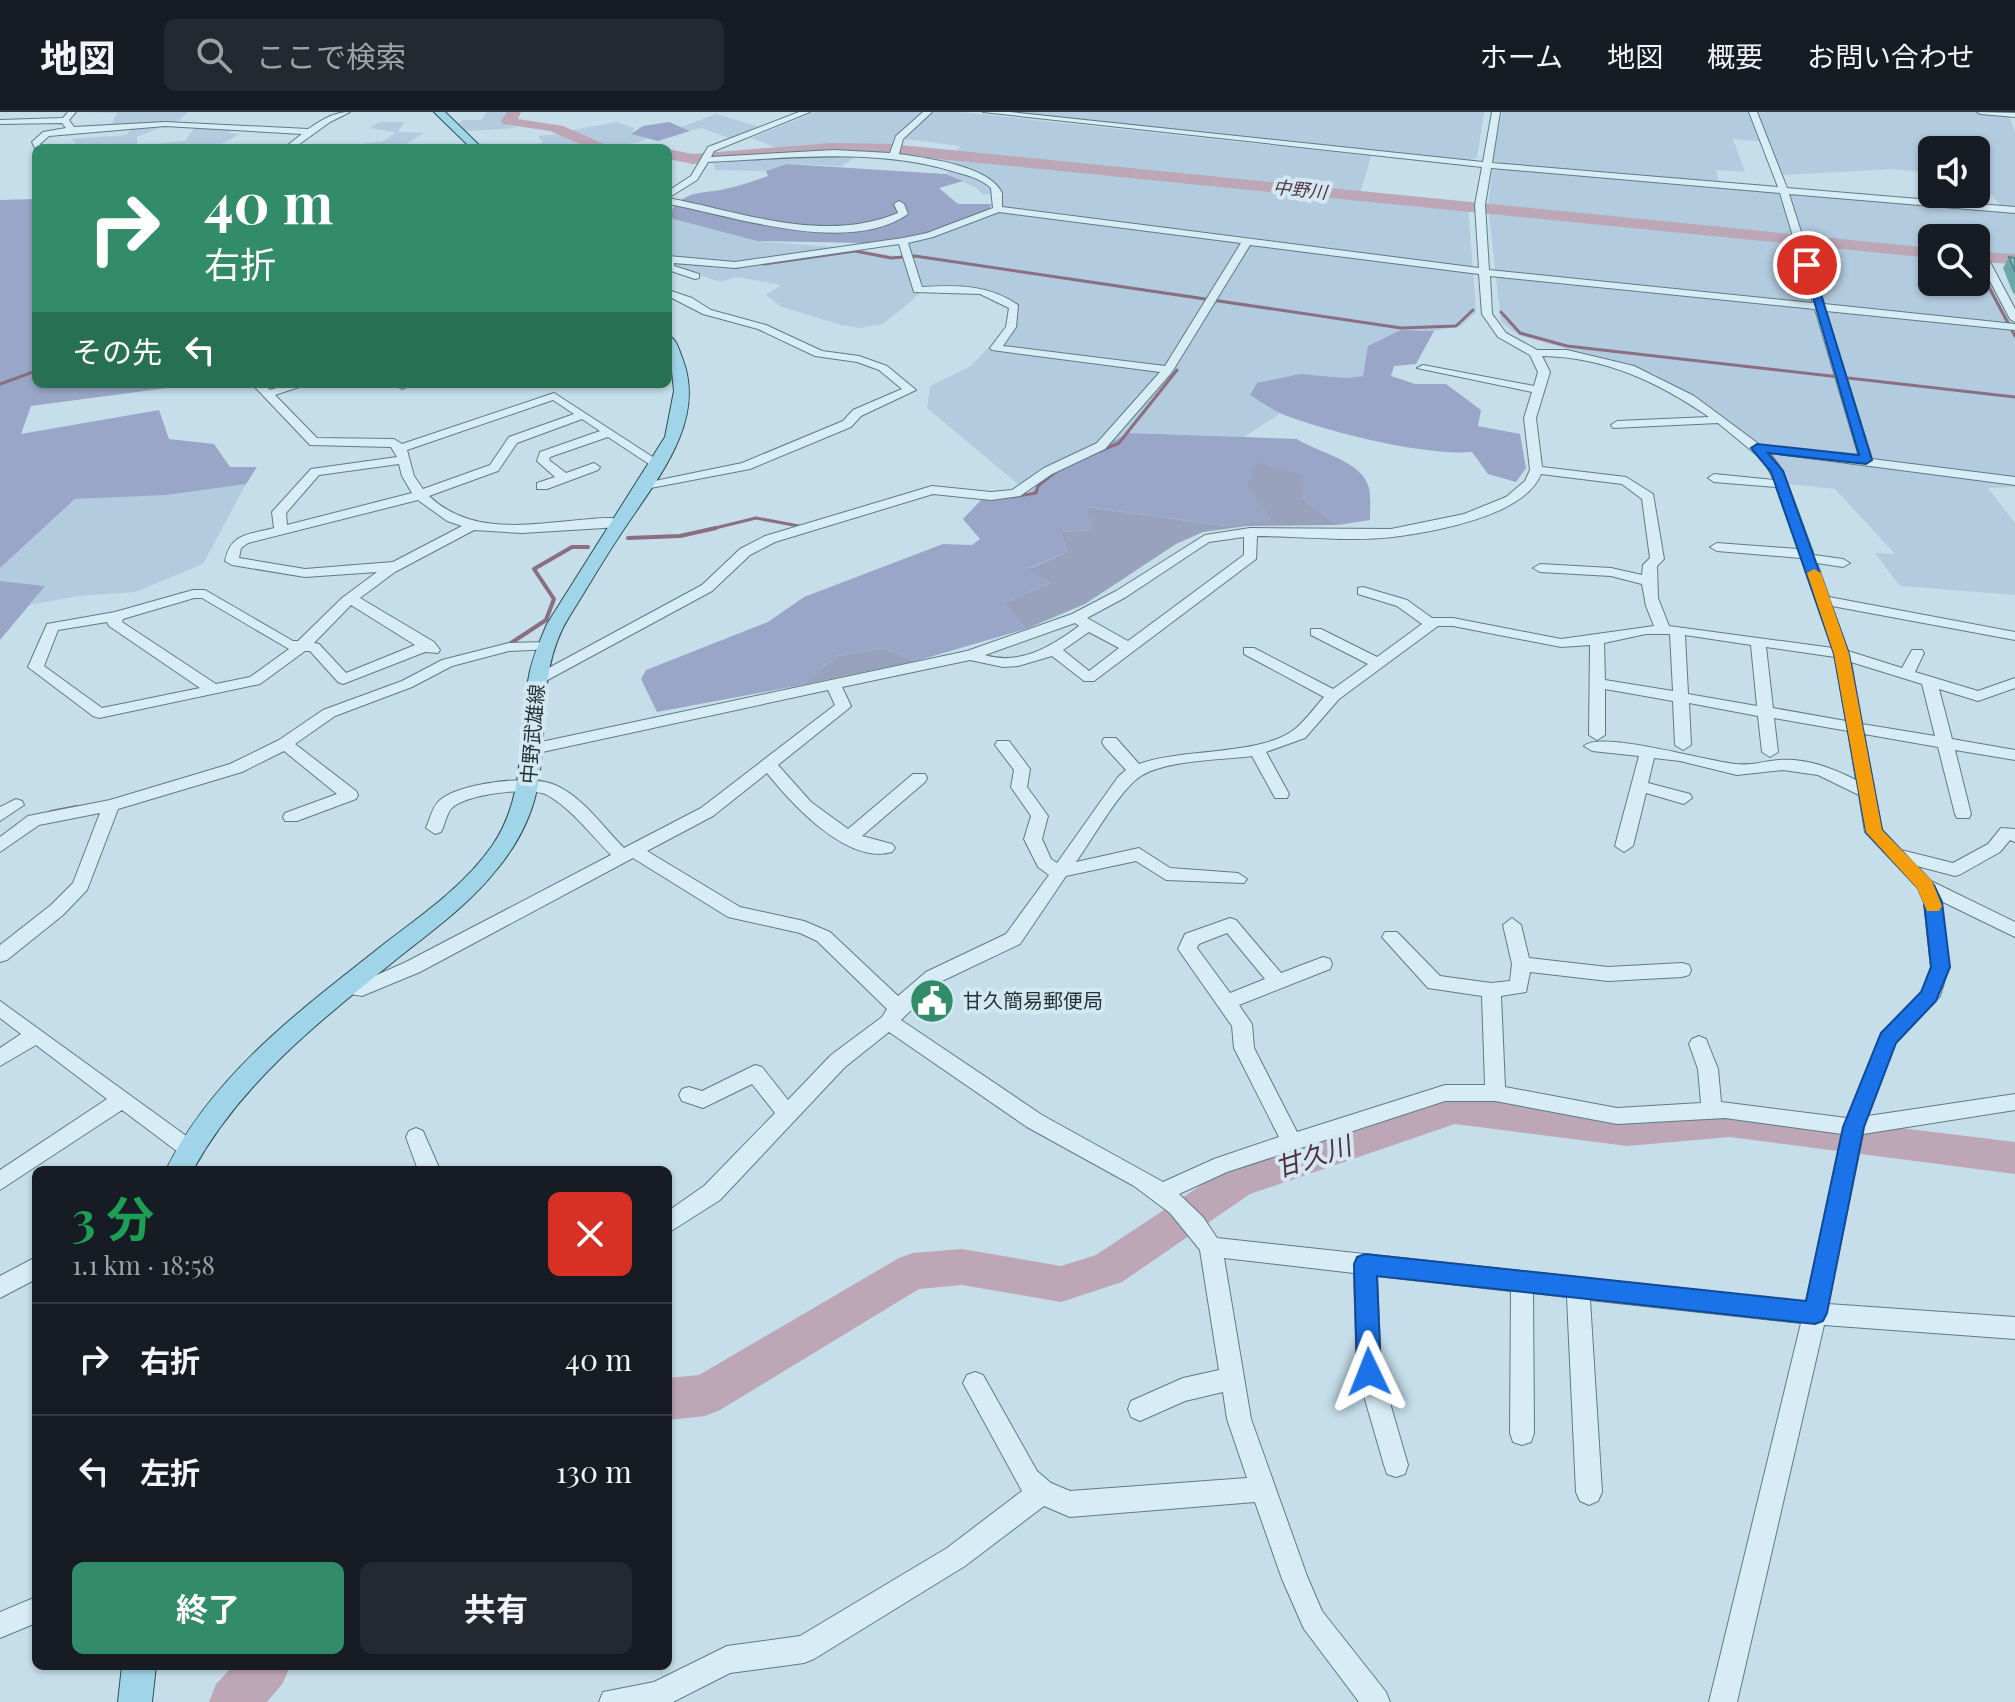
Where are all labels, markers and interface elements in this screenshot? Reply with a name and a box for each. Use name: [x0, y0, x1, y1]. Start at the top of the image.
search box: [164, 19, 724, 91]
text: 地図: [40, 31, 116, 82]
icon: search: [192, 33, 236, 77]
text: ここで検索: [256, 36, 406, 76]
text: ホーム: [1480, 37, 1563, 74]
text: 地図: [1607, 37, 1663, 74]
text: 概要: [1707, 37, 1763, 74]
text: お問い合わせ: [1807, 37, 1975, 74]
map controls: [1918, 136, 1990, 296]
button: sound: [1918, 136, 1990, 208]
text: 40 m: [204, 164, 333, 239]
water label: 中野川: [1272, 174, 1330, 204]
icon: right: [72, 176, 176, 280]
button: search: [1918, 224, 1990, 296]
pin: [1773, 231, 1841, 299]
text: 右折: [204, 239, 276, 287]
icon: arrive: [1785, 243, 1829, 287]
icon: left: [178, 328, 222, 372]
text: その先: [72, 331, 162, 371]
street label: 中野武雄線: [514, 683, 549, 785]
public building icon: 甘久簡易郵便局: [908, 977, 956, 1025]
place label: 甘久簡易郵便局: [963, 986, 1103, 1013]
water label: 甘久川: [1270, 1126, 1358, 1184]
text: 3 分: [72, 1185, 154, 1249]
button: close: [548, 1192, 632, 1276]
text: 1.1 km · 18:58: [72, 1247, 215, 1282]
position arrow: [1327, 1330, 1411, 1414]
icon: right: [72, 1337, 116, 1381]
text: 40 m: [565, 1339, 632, 1379]
text: 右折: [140, 1340, 200, 1380]
icon: left: [72, 1449, 116, 1493]
text: 130 m: [556, 1451, 632, 1491]
text: 左折: [140, 1452, 200, 1492]
button: 終了: [72, 1562, 344, 1654]
button: 共有: [360, 1562, 632, 1654]

